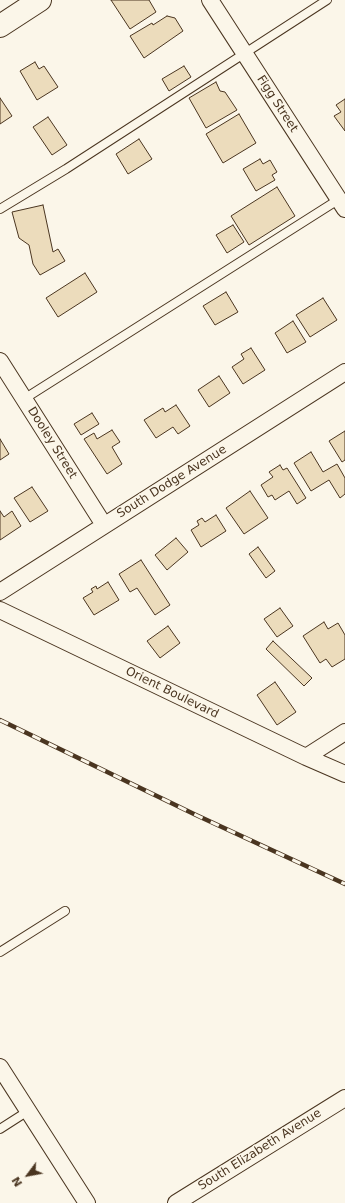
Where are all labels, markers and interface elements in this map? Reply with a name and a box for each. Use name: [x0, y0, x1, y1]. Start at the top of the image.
street label: Figg Street: [253, 73, 301, 135]
street label: Dooley Street: [24, 404, 80, 482]
street label: South Dodge Avenue: [115, 442, 229, 522]
street label: Orient Boulevard: [123, 664, 221, 722]
street label: South Elizabeth Avenue: [196, 1106, 324, 1194]
north arrow: [8, 1155, 48, 1195]
text: N: [9, 1174, 25, 1189]

